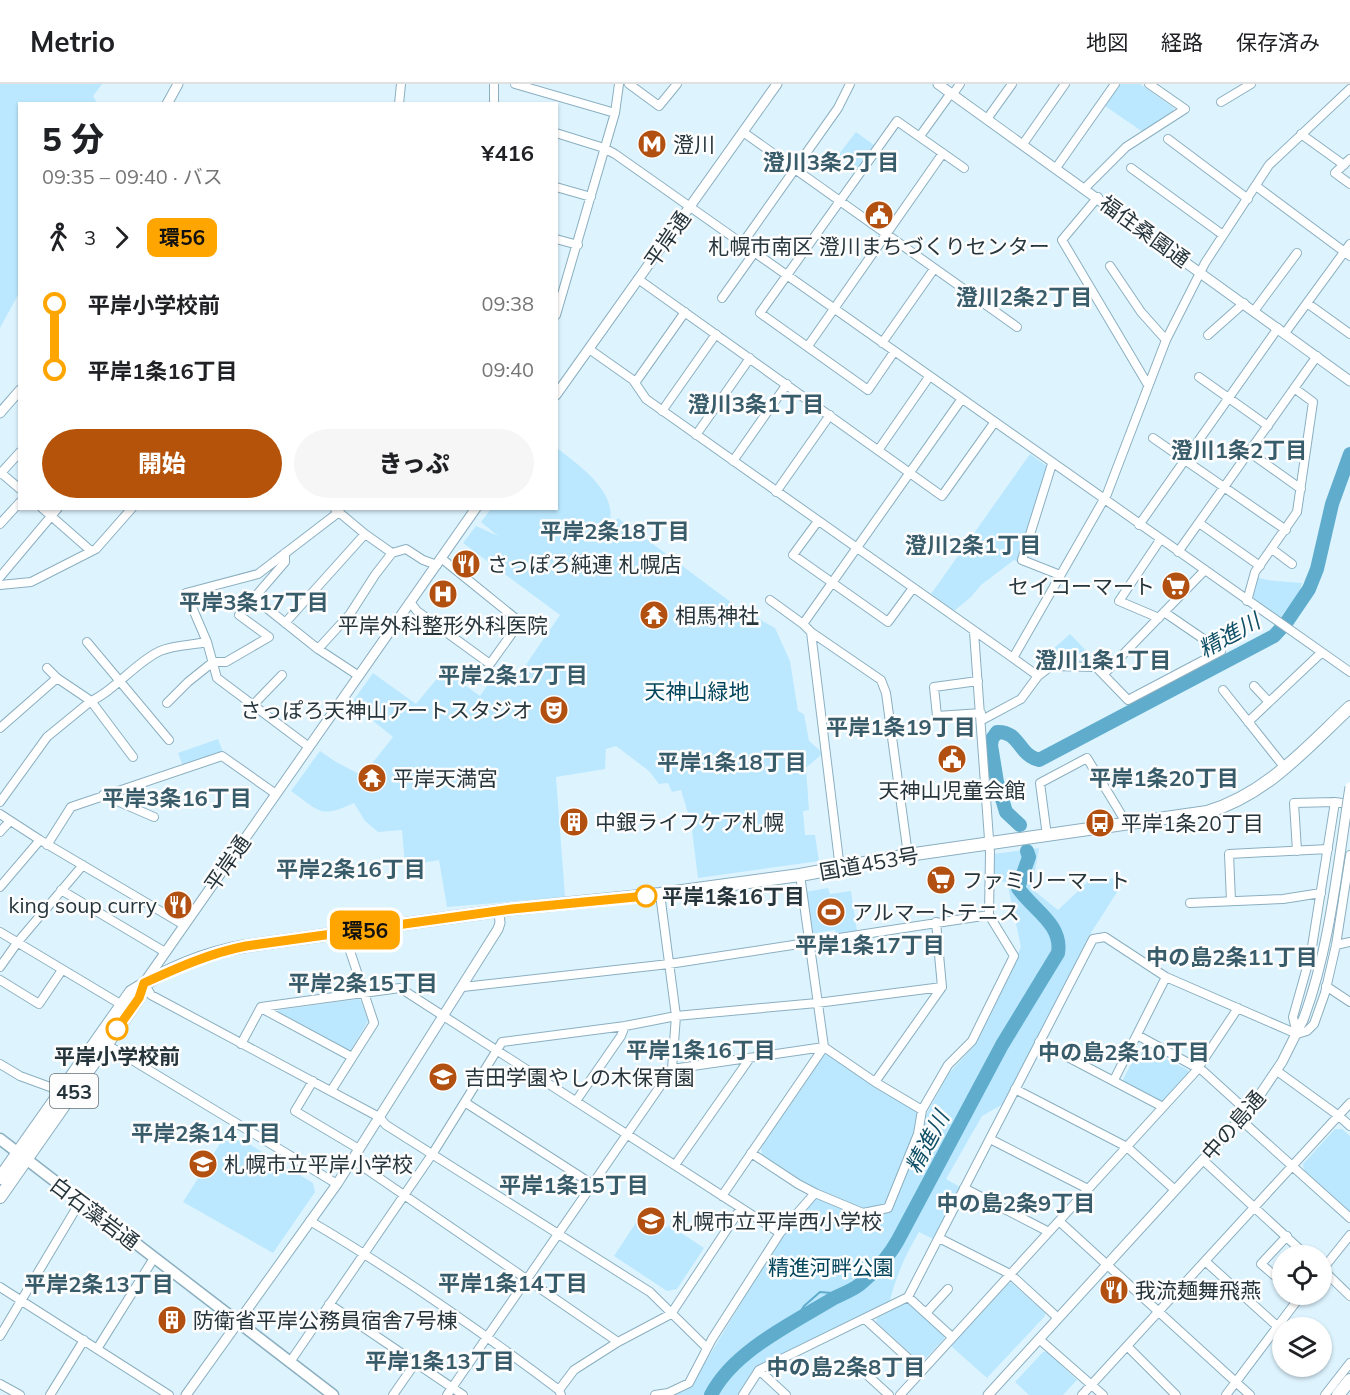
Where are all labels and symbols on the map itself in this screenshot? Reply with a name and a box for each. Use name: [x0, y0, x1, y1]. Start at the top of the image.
metro station icon: 澄川: [636, 128, 668, 160]
place label: 澄川: [673, 131, 715, 157]
district label: 澄川3条2丁目: [763, 148, 899, 176]
street label: 福住桑園通: [1095, 190, 1195, 272]
public building icon: 札幌市南区 澄川まちづくりセンター: [863, 199, 895, 231]
street label: 平岸通: [638, 206, 696, 272]
place label: 札幌市南区 澄川まちづくりセンター: [708, 233, 1050, 259]
district label: 澄川2条2丁目: [956, 283, 1092, 311]
district label: 澄川3条1丁目: [688, 390, 824, 418]
district label: 澄川1条2丁目: [1171, 436, 1307, 464]
district label: 平岸2条18丁目: [540, 517, 690, 545]
district label: 澄川2条1丁目: [905, 531, 1041, 559]
restaurant icon: さっぽろ純連 札幌店: [450, 548, 482, 580]
place label: さっぽろ純連 札幌店: [487, 551, 681, 577]
supermarket icon: セイコーマート: [1160, 570, 1192, 602]
place label: セイコーマート: [1008, 573, 1155, 599]
hospital icon: 平岸外科整形外科医院: [427, 578, 459, 610]
district label: 平岸3条17丁目: [179, 588, 329, 616]
temple icon: 相馬神社: [638, 599, 670, 631]
place label: 相馬神社: [675, 602, 759, 628]
water label: 精進川: [1193, 606, 1266, 663]
place label: 平岸外科整形外科医院: [338, 612, 548, 638]
district label: 澄川1条1丁目: [1035, 646, 1171, 674]
district label: 平岸2条17丁目: [438, 661, 588, 689]
park label: 天神山緑地: [645, 678, 750, 704]
theatre icon: さっぽろ天神山アートスタジオ: [538, 694, 570, 726]
place label: さっぽろ天神山アートスタジオ: [240, 697, 533, 723]
district label: 平岸1条19丁目: [826, 713, 976, 741]
public building icon: 天神山児童会館: [936, 743, 968, 775]
district label: 平岸1条18丁目: [657, 748, 807, 776]
temple icon: 平岸天満宮: [356, 762, 388, 794]
district label: 平岸1条20丁目: [1089, 764, 1239, 792]
place label: 平岸天満宮: [393, 765, 498, 791]
place label: 天神山児童会館: [879, 777, 1026, 803]
district label: 平岸3条16丁目: [102, 784, 252, 812]
building icon: 中銀ライフケア札幌: [558, 806, 590, 838]
bus stop icon: 平岸1条20丁目: [1084, 807, 1116, 839]
place label: 中銀ライフケア札幌: [595, 809, 784, 835]
place label: 平岸1条20丁目: [1121, 810, 1264, 836]
street label: 平岸通: [198, 830, 256, 896]
street label: 国道453号: [817, 841, 921, 885]
district label: 平岸2条16丁目: [276, 855, 426, 883]
supermarket icon: ファミリーマート: [925, 864, 957, 896]
place label: ファミリーマート: [962, 867, 1130, 893]
place label: 平岸1条16丁目: [662, 883, 805, 909]
marker: 平岸1条16丁目: [635, 885, 657, 907]
restaurant icon: king soup curry: [162, 889, 194, 921]
place label: king soup curry: [9, 892, 157, 918]
sports icon: アルマートテニス: [815, 896, 847, 928]
place label: アルマートテニス: [852, 899, 1020, 925]
line badge: 環56: [330, 910, 400, 950]
district label: 平岸1条17丁目: [795, 931, 945, 959]
district label: 中の島2条11丁目: [1146, 943, 1318, 971]
district label: 平岸2条15丁目: [288, 969, 438, 997]
marker: 平岸小学校前: [106, 1018, 128, 1040]
district label: 平岸1条16丁目: [626, 1036, 776, 1064]
district label: 中の島2条10丁目: [1038, 1038, 1210, 1066]
place label: 平岸小学校前: [54, 1043, 180, 1069]
school or university icon: 吉田学園やしの木保育園: [427, 1061, 459, 1093]
place label: 吉田学園やしの木保育園: [464, 1064, 695, 1090]
road number: 453: [50, 1074, 98, 1108]
street label: 中の島通: [1196, 1085, 1270, 1165]
water label: 精進川: [899, 1105, 956, 1178]
district label: 平岸2条14丁目: [131, 1119, 281, 1147]
school or university icon: 札幌市立平岸小学校: [187, 1148, 219, 1180]
place label: 札幌市立平岸小学校: [224, 1151, 413, 1177]
street label: 白石藻岩通: [45, 1171, 145, 1255]
district label: 平岸1条15丁目: [499, 1171, 649, 1199]
district label: 中の島2条9丁目: [937, 1189, 1095, 1217]
school or university icon: 札幌市立平岸西小学校: [635, 1205, 667, 1237]
place label: 札幌市立平岸西小学校: [672, 1208, 882, 1234]
park label: 精進河畔公園: [768, 1254, 894, 1280]
district label: 平岸1条14丁目: [438, 1269, 588, 1297]
district label: 平岸2条13丁目: [24, 1270, 174, 1298]
restaurant icon: 我流麺舞飛燕: [1098, 1274, 1130, 1306]
place label: 我流麺舞飛燕: [1135, 1277, 1261, 1303]
building icon: 防衛省平岸公務員宿舎7号棟: [156, 1304, 188, 1336]
place label: 防衛省平岸公務員宿舎7号棟: [193, 1307, 458, 1333]
district label: 平岸1条13丁目: [365, 1347, 515, 1375]
district label: 中の島2条8丁目: [767, 1353, 925, 1381]

